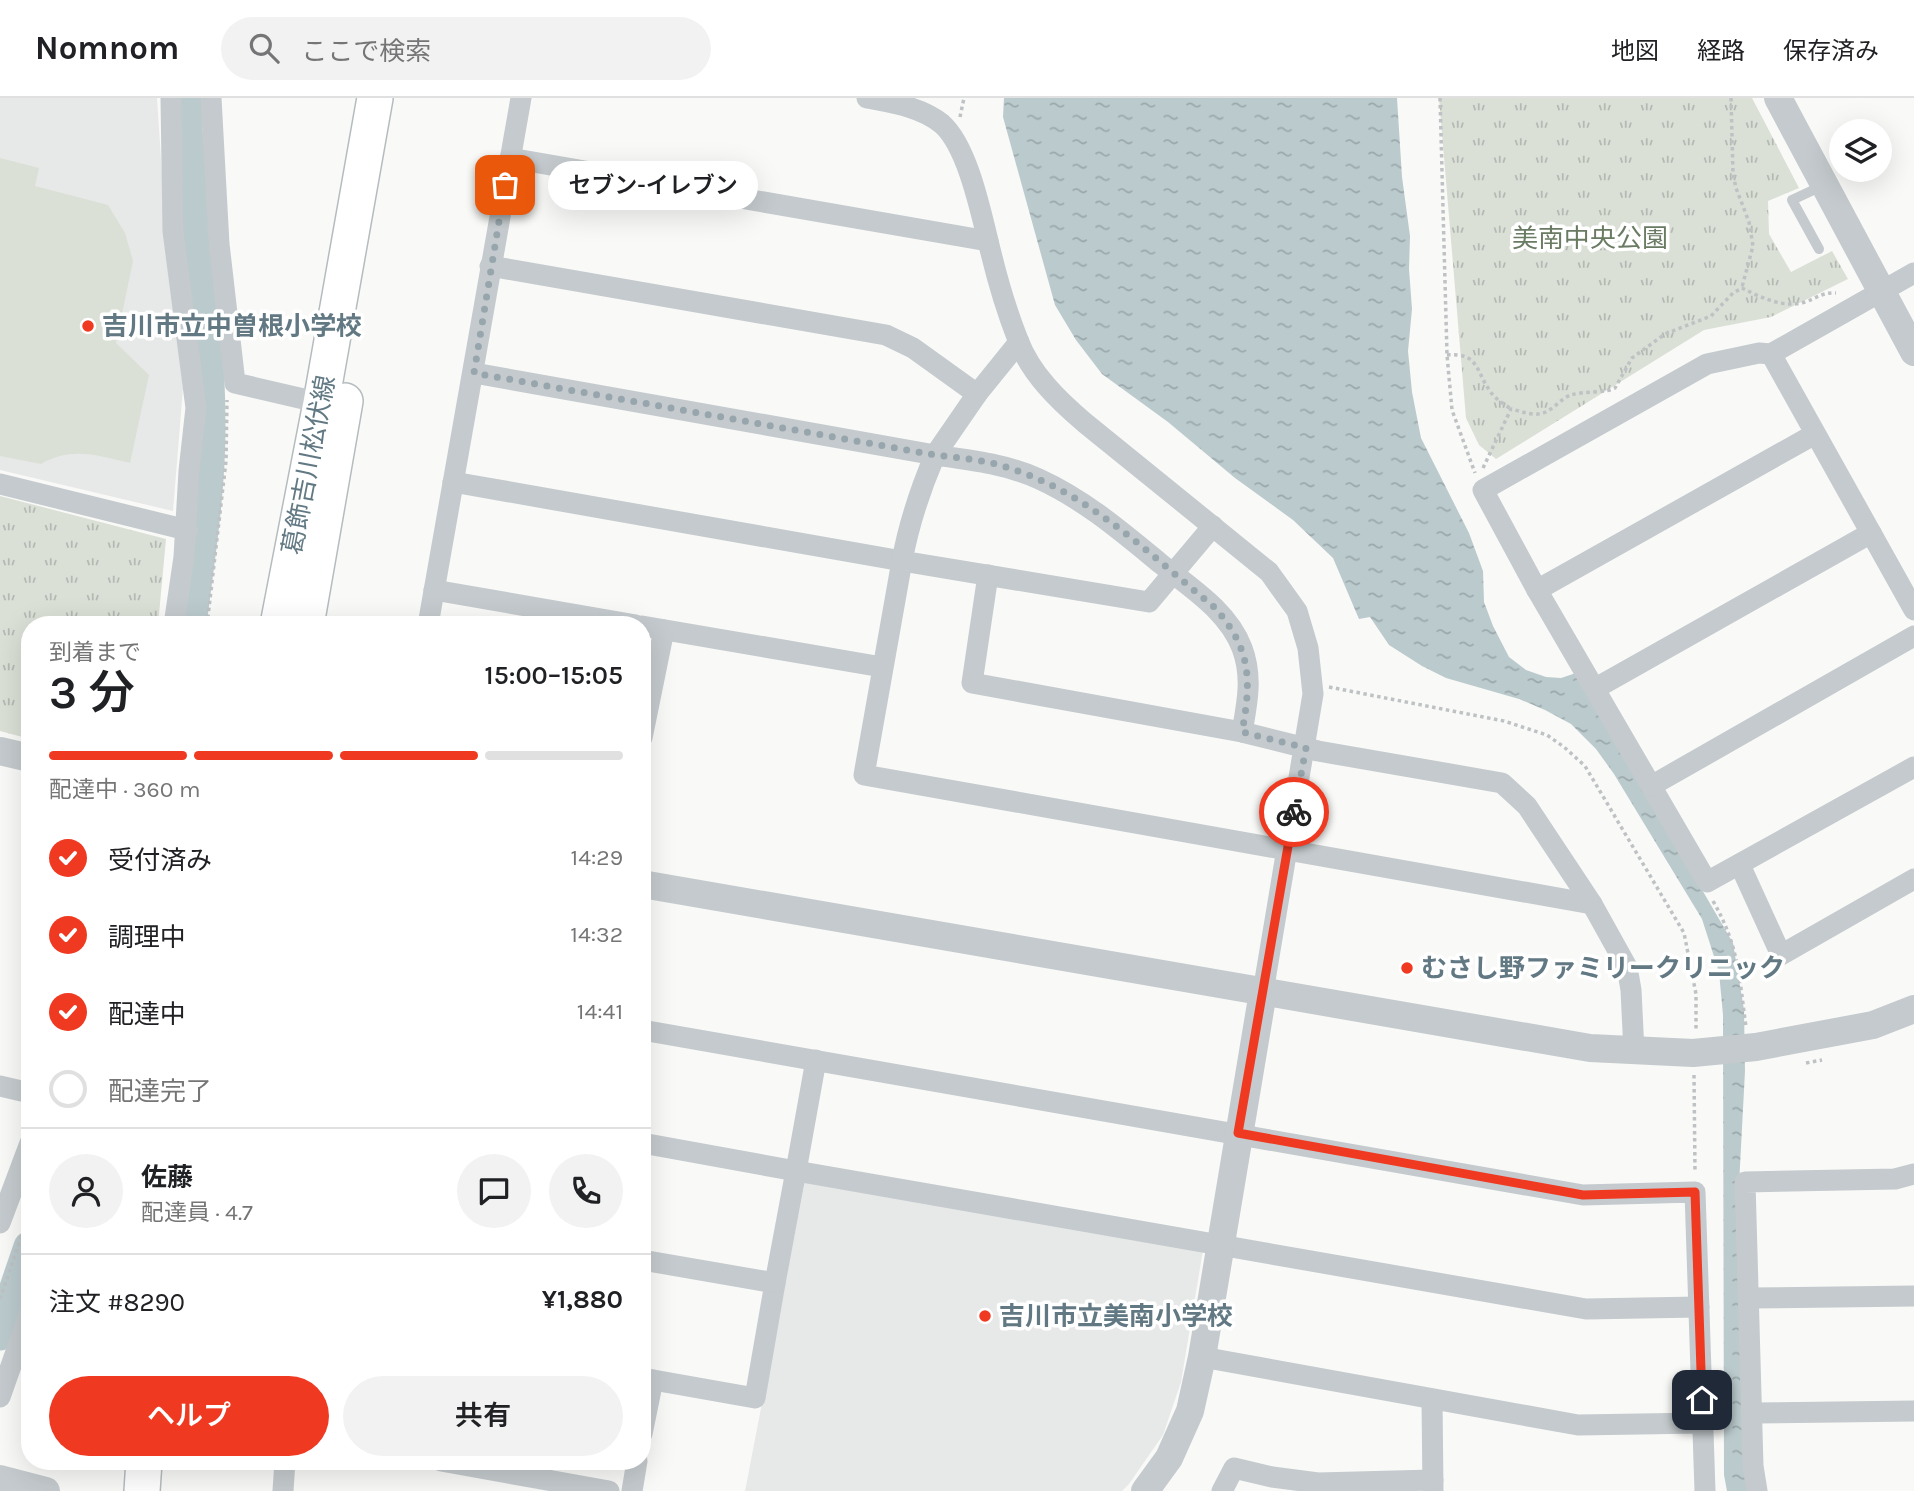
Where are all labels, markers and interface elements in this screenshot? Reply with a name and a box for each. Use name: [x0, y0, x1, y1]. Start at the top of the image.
search box: [221, 17, 711, 80]
text: Nomnom: [35, 29, 179, 67]
icon: search: [245, 29, 283, 67]
text: ここで検索: [301, 36, 431, 67]
text: 地図: [1611, 37, 1659, 65]
text: 経路: [1697, 37, 1745, 65]
text: 保存済み: [1783, 37, 1879, 65]
map controls: [1829, 119, 1892, 182]
button: layers: [1829, 119, 1892, 182]
pin: [475, 155, 535, 215]
callout: セブン-イレブン: [547, 160, 757, 210]
icon: bag: [486, 166, 524, 204]
text: セブン-イレブン: [568, 172, 738, 199]
park label: 美南中央公園: [1512, 223, 1668, 254]
place label: 吉川市立中曽根小学校: [102, 311, 362, 342]
marker: 吉川市立中曽根小学校: [80, 318, 96, 334]
street label: 葛飾吉川松伏線: [276, 373, 342, 557]
text: 到着まで: [49, 639, 141, 666]
text: 15:00–15:05: [485, 660, 623, 691]
text: 3 分: [49, 666, 135, 720]
text: 配達中 · 360 m: [49, 776, 200, 803]
courier: [1259, 777, 1329, 847]
icon: bike: [1275, 793, 1313, 831]
icon: check: [49, 839, 87, 877]
text: 14:29: [571, 844, 623, 871]
text: 受付済み: [108, 845, 212, 876]
icon: check: [49, 916, 87, 954]
text: 14:32: [570, 921, 623, 948]
text: 調理中: [108, 922, 186, 953]
place label: むさし野ファミリークリニック: [1421, 953, 1785, 984]
marker: むさし野ファミリークリニック: [1399, 960, 1415, 976]
icon: check: [49, 993, 87, 1031]
text: 14:41: [577, 998, 623, 1025]
text: 配達中: [108, 999, 186, 1030]
text: 配達完了: [108, 1076, 212, 1107]
button: person: [49, 1154, 123, 1228]
button: chat: [457, 1154, 531, 1228]
button: phone: [549, 1154, 623, 1228]
text: 佐藤: [141, 1162, 193, 1193]
text: 配達員 · 4.7: [141, 1199, 253, 1226]
text: ¥1,880: [542, 1284, 623, 1315]
text: 注文 #8290: [49, 1287, 185, 1318]
place label: 吉川市立美南小学校: [999, 1301, 1233, 1332]
marker: 吉川市立美南小学校: [977, 1308, 993, 1324]
pin: [1672, 1370, 1732, 1430]
button: ヘルプ: [49, 1376, 329, 1456]
button: 共有: [343, 1376, 623, 1456]
icon: home: [1683, 1381, 1721, 1419]

